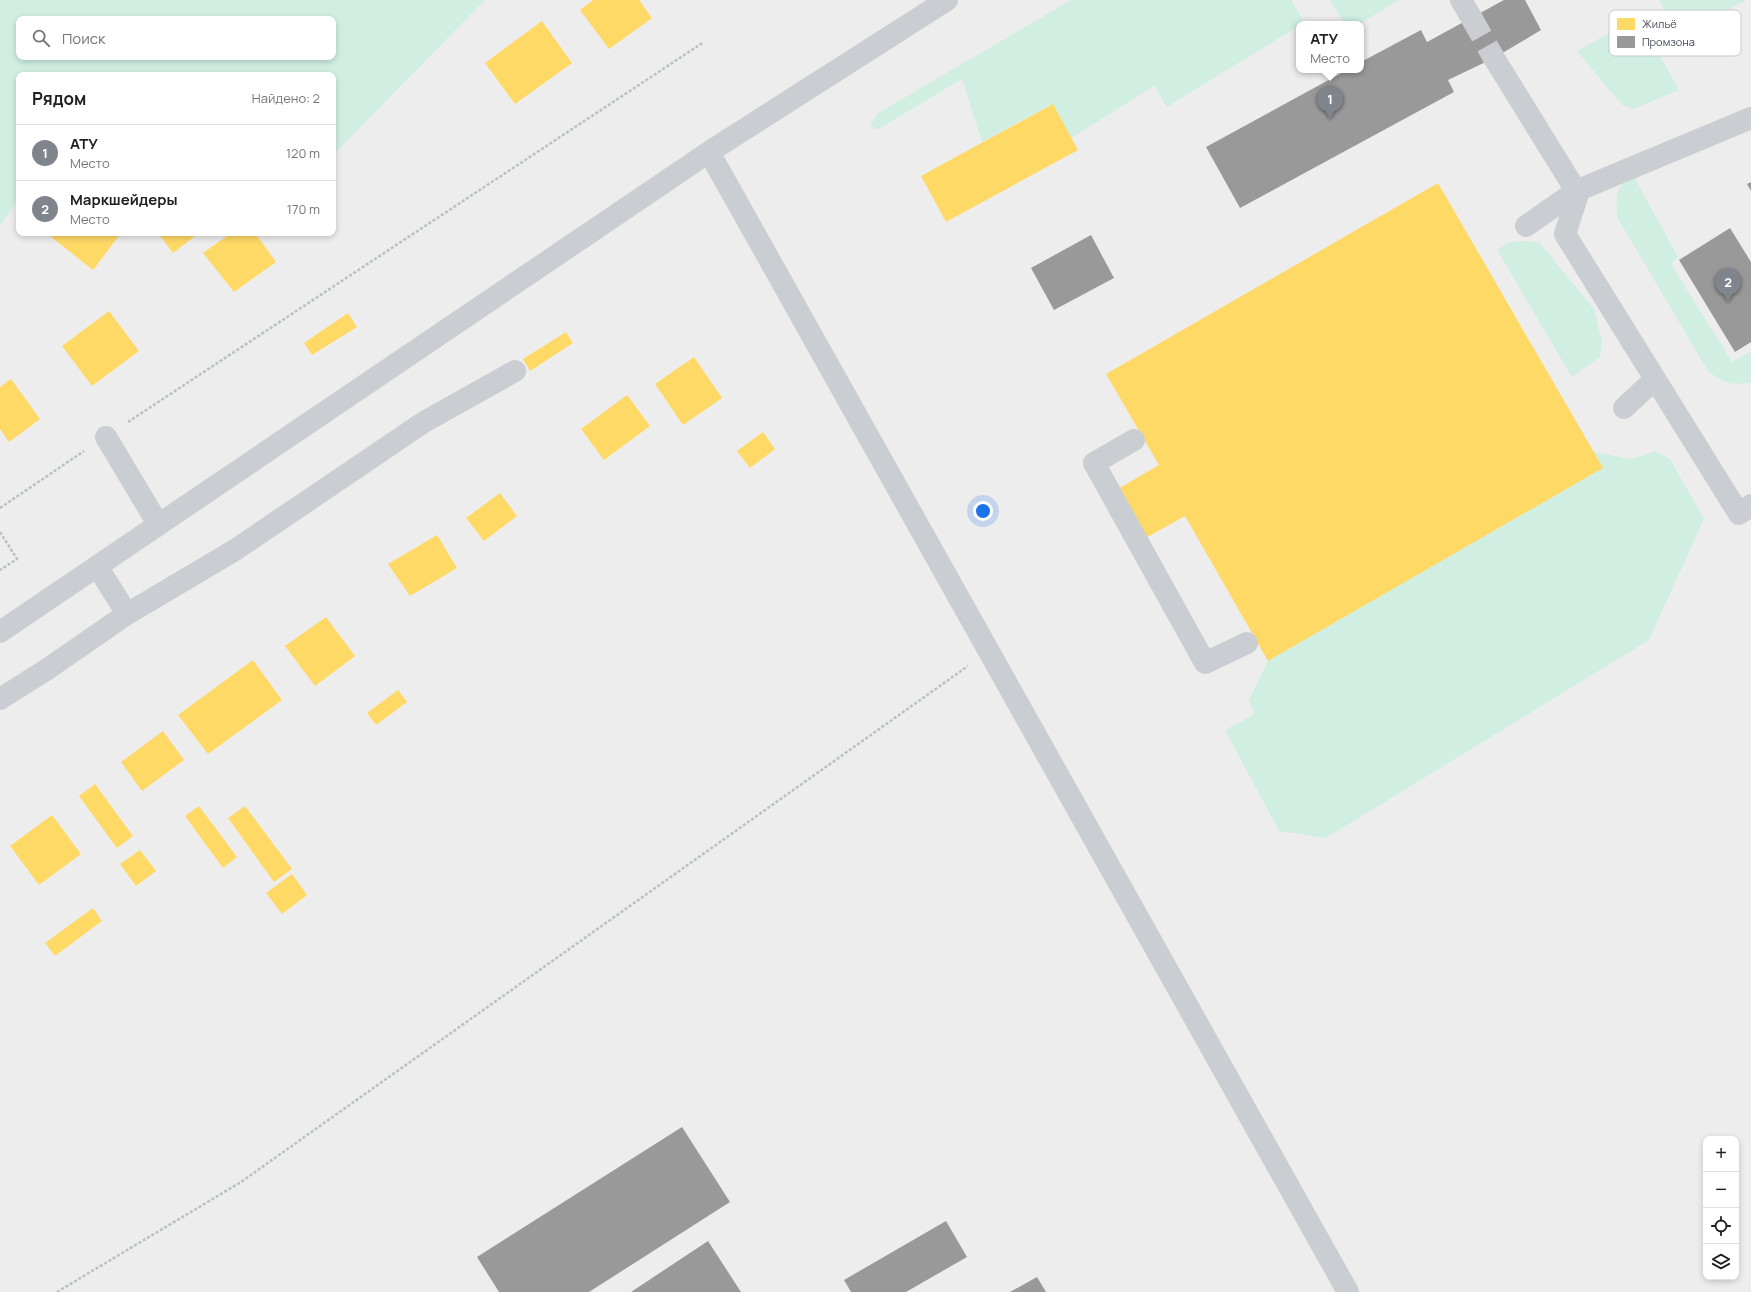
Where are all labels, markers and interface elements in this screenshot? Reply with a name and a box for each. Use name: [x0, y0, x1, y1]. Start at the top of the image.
legend: [1609, 10, 1741, 56]
search box: [16, 16, 336, 60]
text: Жильё: [1642, 16, 1677, 31]
popup: [1296, 21, 1364, 73]
icon: search: [30, 27, 52, 49]
text: Поиск: [62, 28, 106, 49]
text: АТУ: [1310, 28, 1338, 49]
text: Промзона: [1642, 34, 1695, 49]
text: Место: [1310, 49, 1350, 67]
pin: 1: [1317, 86, 1343, 119]
text: Рядом: [32, 87, 86, 110]
text: Найдено: 2: [252, 89, 320, 107]
text: АТУ: [70, 133, 98, 154]
text: 1: [42, 144, 48, 162]
text: 120 m: [286, 144, 320, 162]
text: Место: [70, 154, 110, 172]
text: Маркшейдеры: [70, 189, 178, 210]
text: 2: [41, 200, 49, 218]
text: 170 m: [287, 200, 320, 218]
text: Место: [70, 210, 110, 228]
pin: 2: [1715, 269, 1741, 302]
your location: [973, 501, 993, 521]
map controls: [1703, 1136, 1739, 1280]
button: +: [1703, 1136, 1739, 1172]
button: −: [1703, 1172, 1739, 1208]
button: locate: [1703, 1208, 1739, 1244]
button: layers: [1703, 1244, 1739, 1280]

